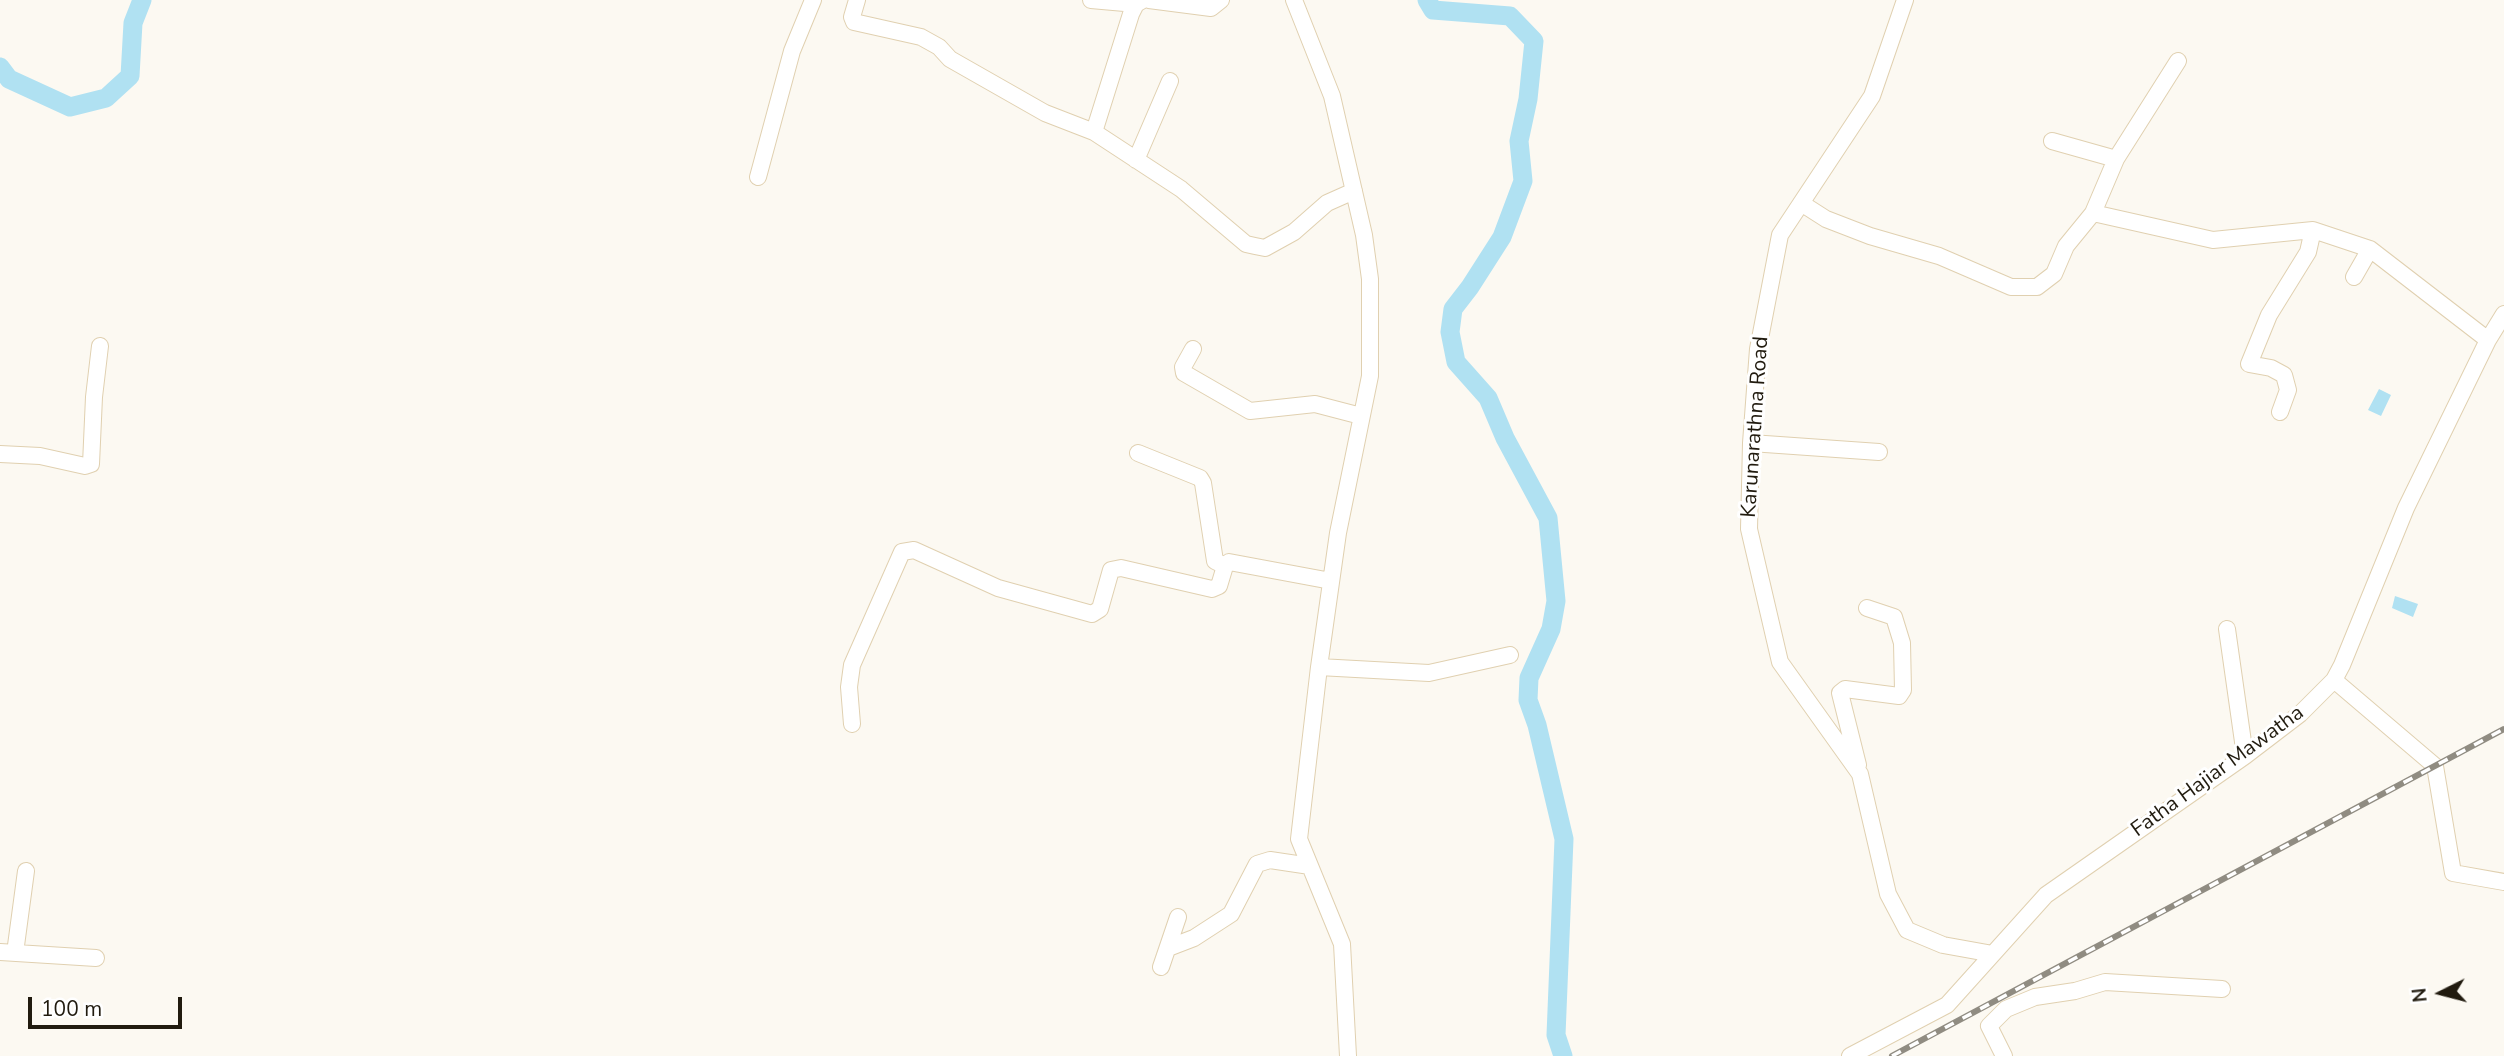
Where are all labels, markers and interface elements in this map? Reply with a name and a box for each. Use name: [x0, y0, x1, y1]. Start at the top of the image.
street label: Karunarathna Road: [1737, 335, 1775, 519]
street label: Fatha Hajiar Mawatha: [2127, 701, 2309, 843]
north arrow: [2406, 958, 2476, 1028]
scale bar: [32, 982, 186, 1026]
text: N: [2406, 987, 2434, 1004]
text: 100 m: [41, 995, 102, 1023]

